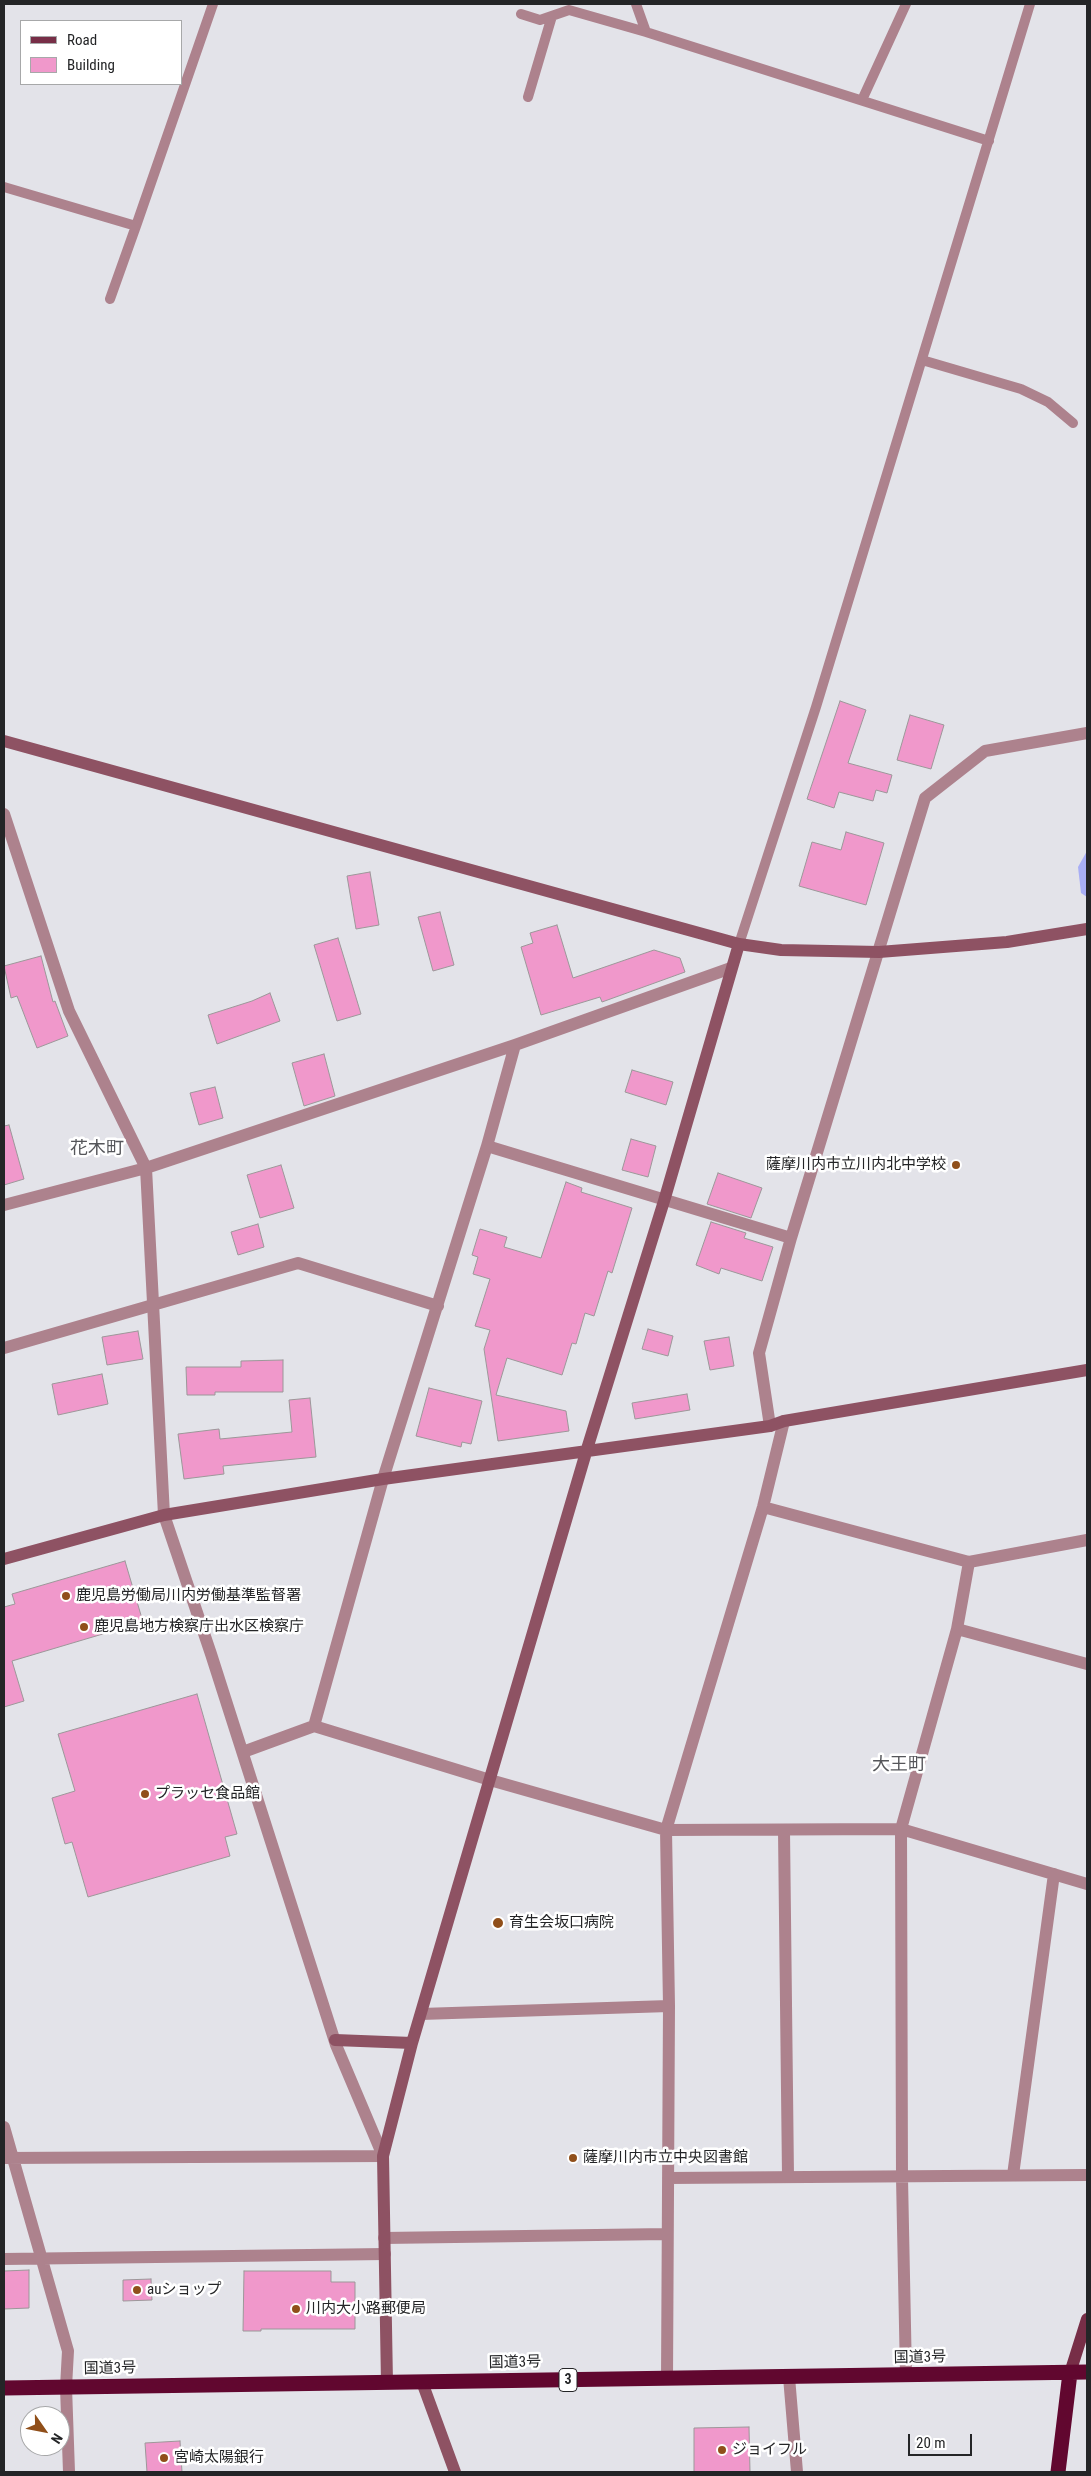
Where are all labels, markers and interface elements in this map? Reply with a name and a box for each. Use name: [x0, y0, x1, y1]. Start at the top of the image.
legend: [20, 20, 182, 85]
text: Road: [67, 31, 97, 49]
text: Building: [67, 56, 115, 74]
district label: 花木町: [70, 1138, 124, 1160]
place label: 薩摩川内市立川内北中学校: [766, 1156, 946, 1174]
marker: 薩摩川内市立川内北中学校: [950, 1159, 962, 1171]
place label: 鹿児島労働局川内労働基準監督署: [76, 1587, 301, 1605]
marker: 鹿児島労働局川内労働基準監督署: [60, 1590, 72, 1602]
place label: 鹿児島地方検察庁出水区検察庁: [94, 1618, 304, 1636]
marker: 鹿児島地方検察庁出水区検察庁: [78, 1621, 90, 1633]
district label: 大王町: [872, 1754, 926, 1776]
place label: プラッセ食品館: [155, 1785, 260, 1803]
marker: プラッセ食品館: [139, 1788, 151, 1800]
place label: 育生会坂口病院: [509, 1914, 614, 1932]
marker: 育生会坂口病院: [491, 1916, 505, 1930]
place label: 薩摩川内市立中央図書館: [583, 2149, 748, 2167]
marker: 薩摩川内市立中央図書館: [567, 2152, 579, 2164]
place label: auショップ: [147, 2281, 221, 2299]
marker: auショップ: [131, 2284, 143, 2296]
place label: 川内大小路郵便局: [306, 2300, 426, 2318]
marker: 川内大小路郵便局: [290, 2303, 302, 2315]
street label: 国道3号: [894, 2349, 946, 2367]
street label: 国道3号: [489, 2354, 541, 2372]
street label: 国道3号: [84, 2360, 136, 2378]
road number: 3: [559, 2368, 577, 2392]
north arrow: [20, 2406, 70, 2456]
scale bar: [911, 2424, 975, 2456]
text: N: [48, 2431, 66, 2447]
text: 20 m: [916, 2434, 946, 2452]
place label: ジョイフル: [732, 2441, 807, 2459]
marker: ジョイフル: [716, 2444, 728, 2456]
place label: 宮崎太陽銀行: [174, 2449, 264, 2467]
marker: 宮崎太陽銀行: [158, 2452, 170, 2464]

